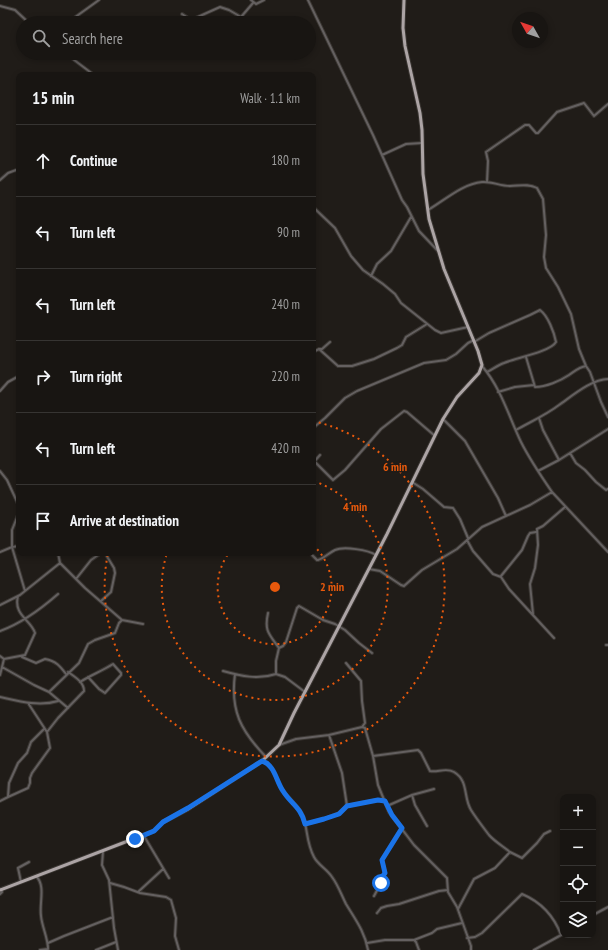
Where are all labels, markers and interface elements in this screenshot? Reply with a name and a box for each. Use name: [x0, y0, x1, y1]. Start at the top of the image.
north arrow: [512, 12, 548, 48]
search box: [16, 16, 316, 60]
icon: search: [30, 27, 52, 49]
text: Search here: [62, 29, 123, 48]
text: 15 min: [32, 87, 74, 109]
text: Walk · 1.1 km: [240, 90, 300, 107]
icon: ahead: [32, 150, 54, 172]
text: Continue: [70, 151, 117, 170]
text: 180 m: [271, 152, 300, 169]
icon: left: [32, 222, 54, 244]
text: Turn left: [70, 223, 115, 242]
text: 90 m: [277, 224, 300, 241]
icon: left: [32, 294, 54, 316]
text: Turn left: [70, 295, 115, 314]
text: 240 m: [271, 296, 300, 313]
icon: right: [32, 366, 54, 388]
text: Turn right: [70, 367, 122, 386]
text: 220 m: [271, 368, 300, 385]
icon: left: [32, 438, 54, 460]
text: Turn left: [70, 439, 115, 458]
text: 420 m: [271, 440, 300, 457]
text: 6 min: [383, 459, 407, 474]
text: 4 min: [343, 499, 367, 514]
icon: arrive: [32, 510, 54, 532]
text: Arrive at destination: [70, 511, 179, 530]
text: 2 min: [320, 579, 344, 594]
centre of rings: [268, 580, 282, 594]
map controls: [560, 794, 596, 938]
button: +: [560, 794, 596, 830]
route end: [126, 830, 144, 848]
button: −: [560, 830, 596, 866]
button: locate: [560, 866, 596, 902]
route start: [372, 874, 390, 892]
button: layers: [560, 902, 596, 938]

